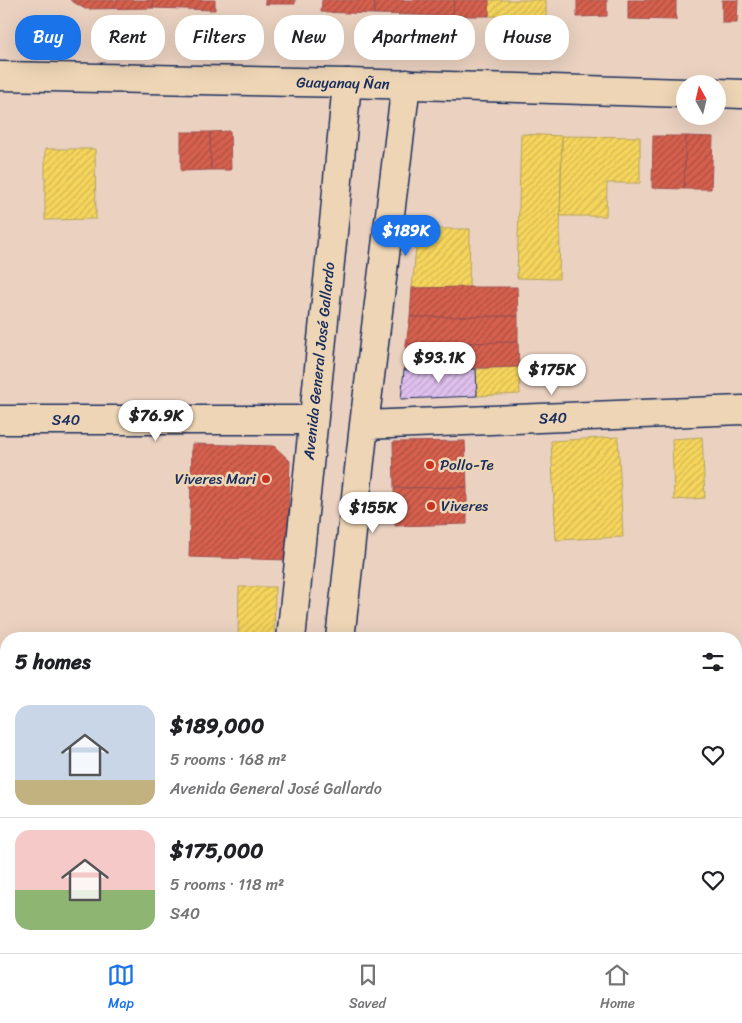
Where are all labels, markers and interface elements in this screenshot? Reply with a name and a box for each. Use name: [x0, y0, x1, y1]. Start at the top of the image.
chip: Buy: [15, 15, 81, 60]
chip: Rent: [91, 15, 165, 60]
chip: Filters: [175, 15, 264, 60]
chip: New: [274, 15, 344, 60]
chip: Apartment: [354, 15, 475, 60]
chip: House: [485, 15, 569, 60]
street label: Guayanay Ñan: [296, 69, 390, 97]
north arrow: [676, 75, 726, 125]
map controls: [676, 75, 726, 125]
pin: $189K: [371, 214, 441, 257]
text: $189K: [383, 216, 429, 245]
street label: Avenida General José Gallardo: [296, 261, 342, 462]
pin: $93.1K: [398, 342, 480, 384]
text: $93.1K: [414, 343, 464, 372]
pin: $175K: [517, 354, 587, 396]
text: $175K: [529, 355, 575, 384]
pin: $76.9K: [115, 400, 197, 442]
text: $76.9K: [129, 401, 183, 430]
street label: S40: [538, 405, 568, 431]
street label: S40: [52, 407, 80, 433]
place label: Pollo-Te: [440, 452, 494, 478]
marker: Pollo-Te: [424, 459, 436, 471]
place label: Viveres Mari: [175, 466, 257, 492]
marker: Viveres Mari: [260, 473, 272, 485]
pin: $155K: [338, 492, 408, 534]
text: $155K: [350, 493, 396, 522]
place label: Viveres: [441, 493, 489, 519]
marker: Viveres: [425, 500, 437, 512]
text: 5 homes: [15, 643, 91, 681]
icon: filters: [699, 648, 727, 676]
text: $189,000: [170, 707, 264, 745]
icon: home: [55, 725, 115, 785]
icon: heart: [699, 741, 727, 769]
text: 5 rooms · 168 m²: [170, 745, 287, 774]
text: Avenida General José Gallardo: [170, 774, 382, 803]
text: $175,000: [170, 832, 263, 870]
icon: home: [55, 850, 115, 910]
icon: heart: [699, 866, 727, 894]
text: 5 rooms · 118 m²: [170, 870, 284, 899]
text: S40: [170, 899, 200, 928]
tab: Map: [107, 961, 135, 1016]
tab: Saved: [349, 961, 386, 1016]
tab: Home: [600, 961, 635, 1016]

